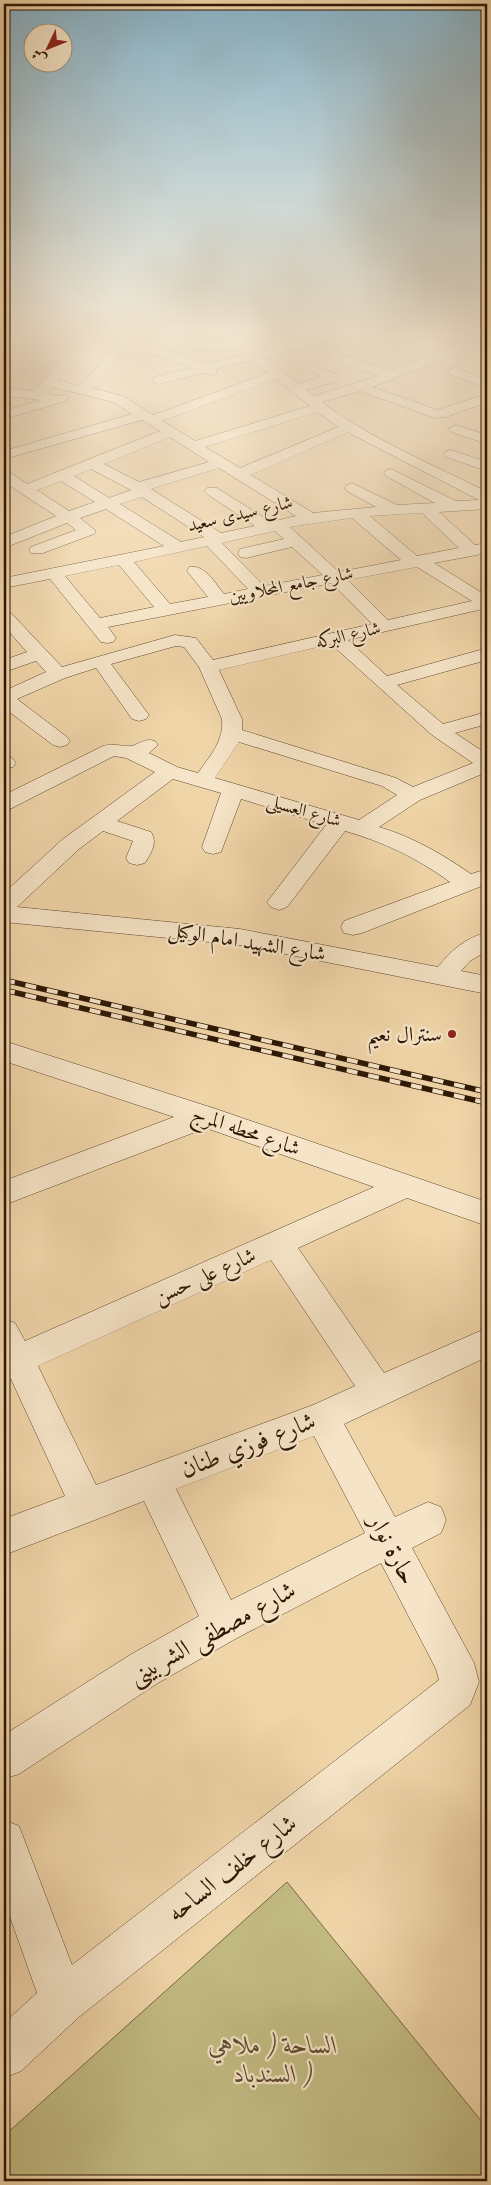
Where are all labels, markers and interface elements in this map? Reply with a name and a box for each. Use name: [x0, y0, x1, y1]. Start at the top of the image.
north arrow: [22, 22, 72, 72]
text: ش: [27, 45, 51, 68]
street label: شارع سيدى سعيد: [185, 490, 296, 540]
street label: شارع جامع المحلاويين: [227, 561, 356, 612]
street label: شارع البركه: [313, 615, 383, 657]
street label: شارع العسيلى: [263, 788, 344, 835]
street label: شارع الشهيد امام الوكيل: [166, 915, 328, 972]
place label: سنترال نعيم: [367, 1020, 442, 1055]
marker: سنترال نعيم: [446, 1028, 458, 1040]
street label: شارع محطه المرج: [187, 1099, 304, 1167]
street label: شارع على حسن: [150, 1241, 262, 1314]
street label: شارع فوزي طنان: [176, 1404, 322, 1490]
street label: حارة نوار: [359, 1505, 426, 1590]
street label: شارع مصطفى الشربينى: [122, 1573, 304, 1697]
street label: شارع خلف الساحه: [160, 1806, 307, 1933]
park label: الساحة ( ملاهي السندباد ): [208, 2028, 338, 2091]

